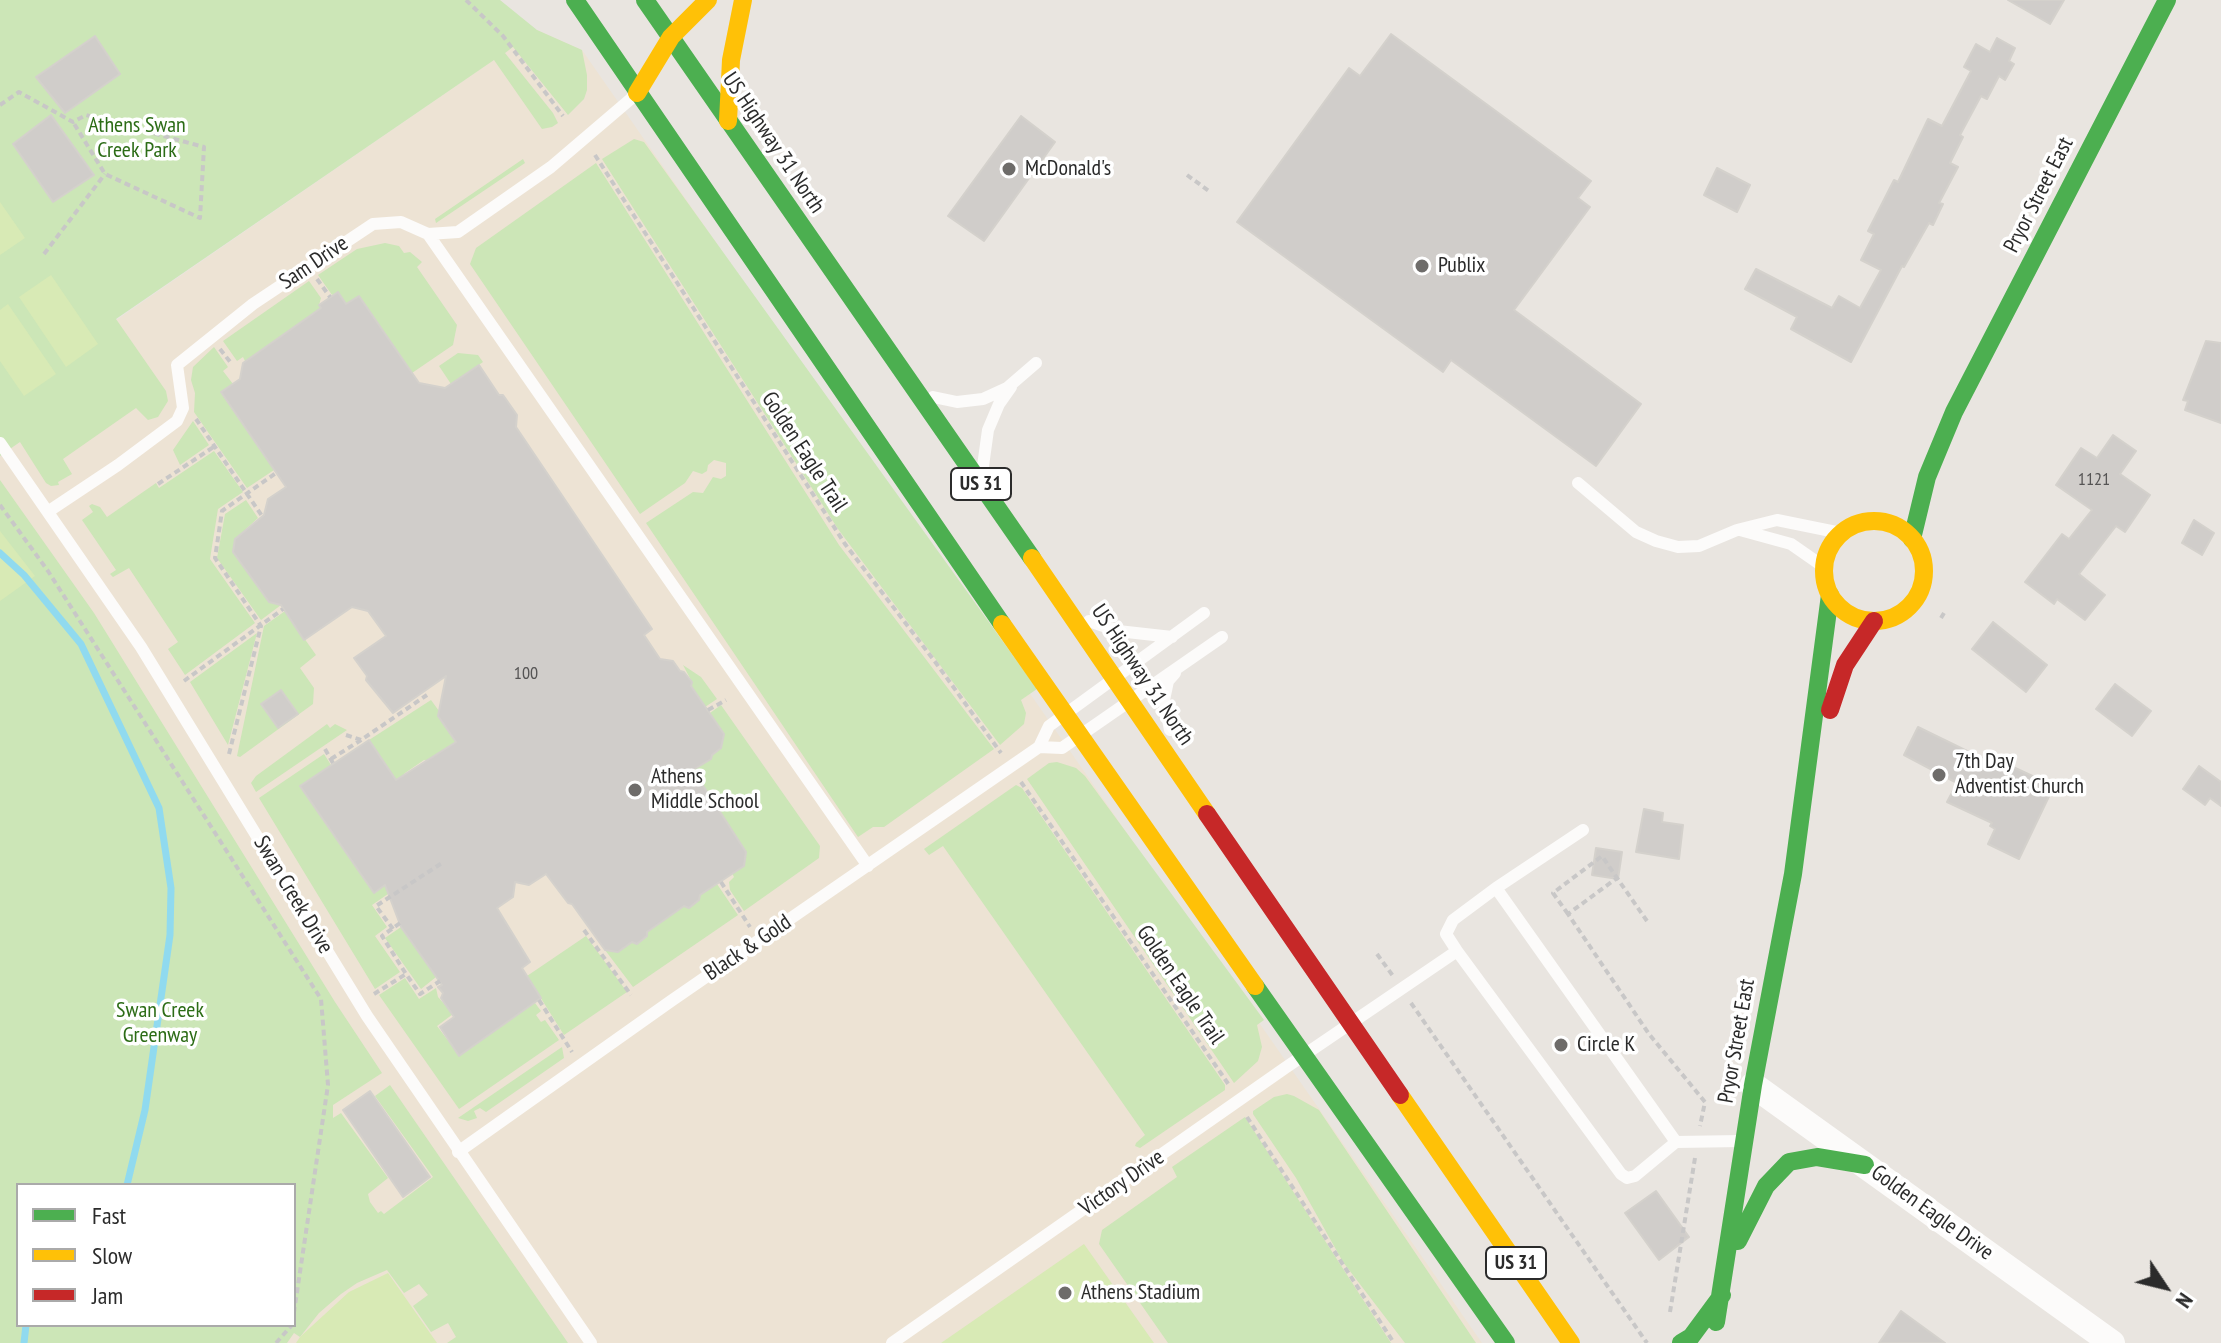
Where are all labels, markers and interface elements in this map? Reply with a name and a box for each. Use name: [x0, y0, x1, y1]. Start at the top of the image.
street label: US Highway 31 North: [716, 68, 830, 218]
park label: Athens Swan Creek Park: [88, 113, 186, 164]
street label: Pryor Street East: [1999, 133, 2079, 257]
place label: McDonald's: [1025, 156, 1111, 182]
marker: McDonald's: [1000, 160, 1018, 178]
street label: Sam Drive: [275, 230, 353, 296]
place label: Publix: [1438, 253, 1485, 279]
marker: Publix: [1413, 257, 1431, 275]
street label: Golden Eagle Trail: [755, 387, 853, 517]
road number: US 31: [951, 468, 1011, 500]
house number: 1121: [2078, 469, 2110, 491]
street label: US Highway 31 North: [1085, 600, 1199, 750]
house number: 100: [514, 663, 538, 685]
place label: 7th Day Adventist Church: [1955, 749, 2084, 800]
place label: Athens Middle School: [651, 764, 759, 816]
marker: 7th Day Adventist Church: [1930, 766, 1948, 784]
marker: Athens Middle School: [626, 781, 644, 799]
street label: Swan Creek Drive: [248, 831, 338, 959]
street label: Black & Gold: [699, 909, 797, 987]
street label: Golden Eagle Trail: [1131, 921, 1229, 1049]
street label: Pryor Street East: [1713, 977, 1761, 1105]
park label: Swan Creek Greenway: [116, 998, 204, 1050]
place label: Circle K: [1577, 1032, 1635, 1058]
marker: Circle K: [1552, 1036, 1570, 1054]
street label: Victory Drive: [1075, 1144, 1169, 1222]
street label: Golden Eagle Drive: [1866, 1160, 1998, 1266]
legend: [16, 1183, 296, 1327]
text: Fast: [92, 1200, 126, 1231]
text: Slow: [92, 1240, 132, 1271]
road number: US 31: [1486, 1247, 1546, 1279]
north arrow: [2125, 1247, 2205, 1327]
text: Jam: [92, 1280, 123, 1311]
place label: Athens Stadium: [1081, 1280, 1200, 1306]
marker: Athens Stadium: [1056, 1284, 1074, 1302]
text: N: [2170, 1288, 2200, 1314]

